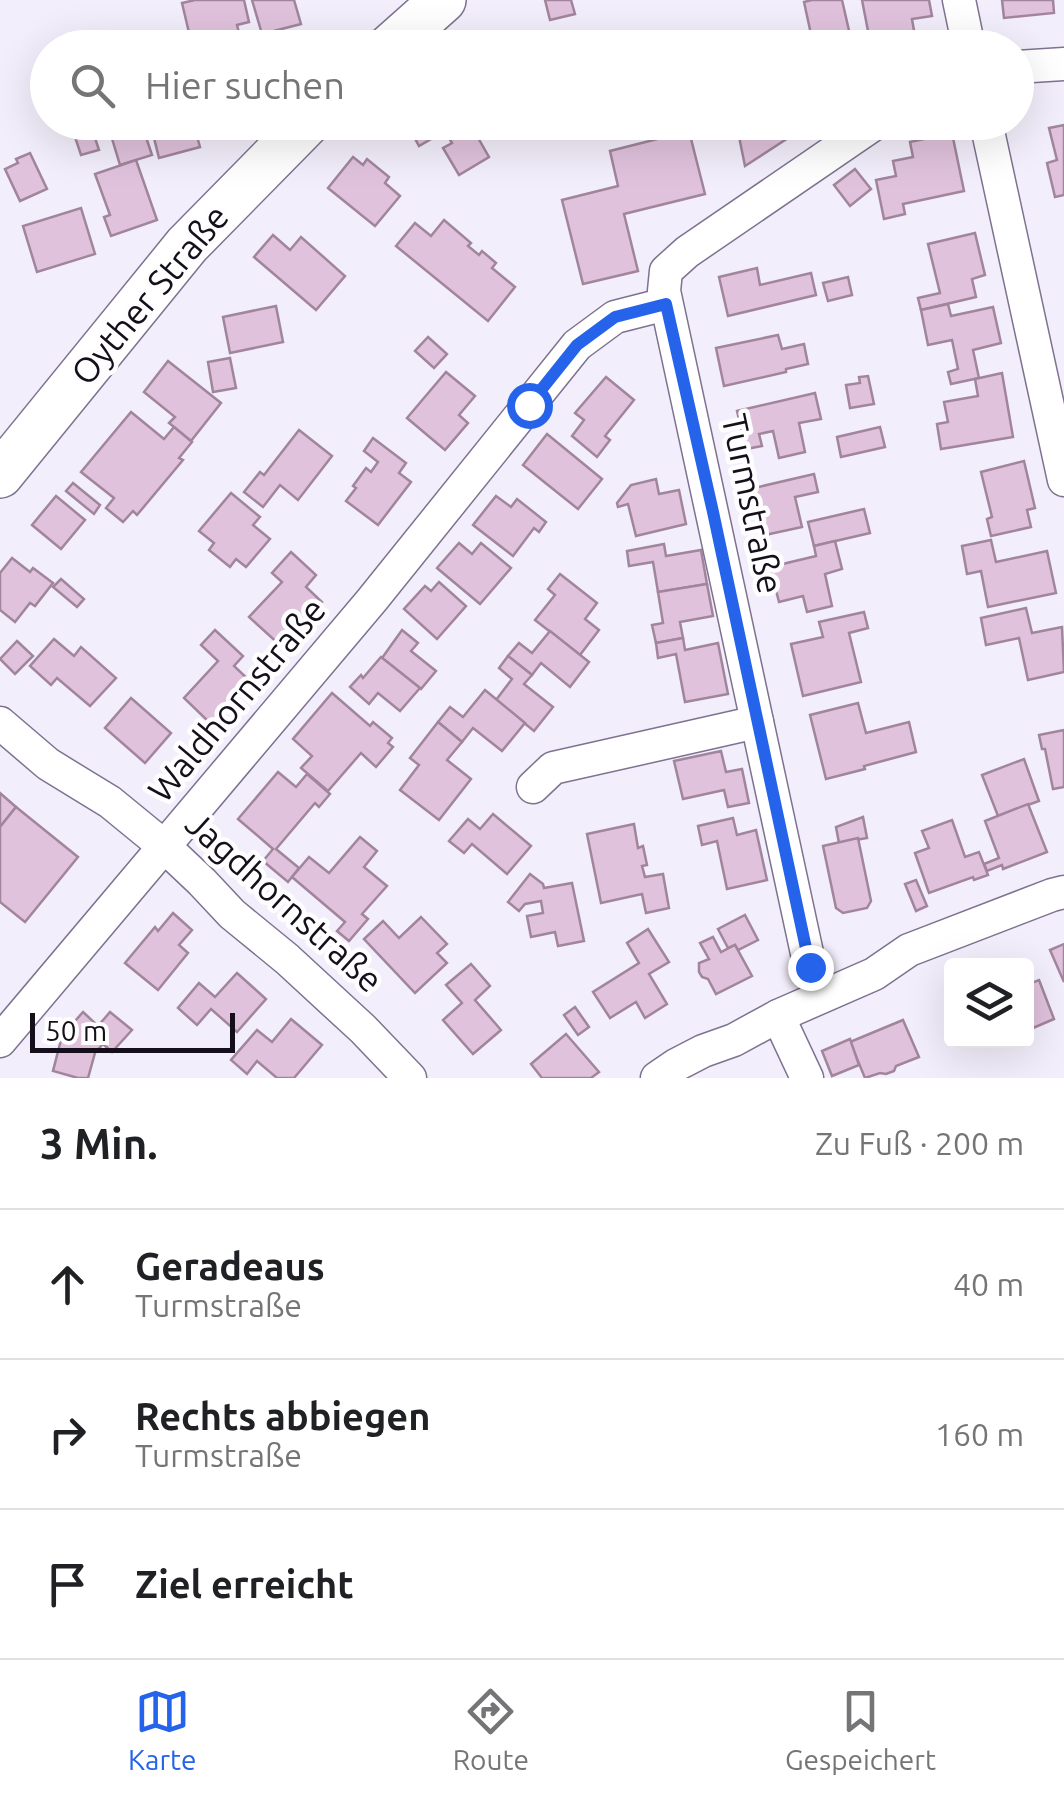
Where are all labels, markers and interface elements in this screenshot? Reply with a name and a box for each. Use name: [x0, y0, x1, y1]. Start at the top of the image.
search box: [30, 30, 1034, 140]
icon: search: [65, 58, 120, 113]
text: Hier suchen: [145, 64, 345, 106]
street label: Oyther Straße: [63, 196, 236, 392]
route start: [507, 383, 553, 429]
street label: Turmstraße: [714, 410, 792, 597]
street label: Waldhornstraße: [139, 589, 333, 809]
street label: Jagdhornstraße: [178, 803, 391, 1000]
route end: [788, 945, 834, 991]
map controls: [944, 958, 1034, 1048]
button: layers: [944, 958, 1034, 1048]
scale bar: [30, 1008, 235, 1052]
text: 50 m: [45, 1015, 107, 1046]
text: 3 Min.: [40, 1120, 158, 1167]
text: Zu Fuß · 200 m: [815, 1125, 1024, 1161]
text: Geradeaus: [135, 1245, 325, 1287]
icon: ahead: [40, 1257, 95, 1312]
text: 40 m: [953, 1266, 1024, 1302]
text: Turmstraße: [135, 1287, 302, 1323]
text: Rechts abbiegen: [135, 1395, 430, 1437]
icon: right: [40, 1407, 95, 1462]
text: 160 m: [935, 1416, 1024, 1452]
text: Turmstraße: [135, 1437, 302, 1473]
icon: arrive: [40, 1557, 95, 1612]
text: Ziel erreicht: [135, 1563, 354, 1605]
tab: Karte: [128, 1684, 197, 1775]
tab: Route: [453, 1684, 529, 1775]
tab: Gespeichert: [785, 1684, 936, 1775]

